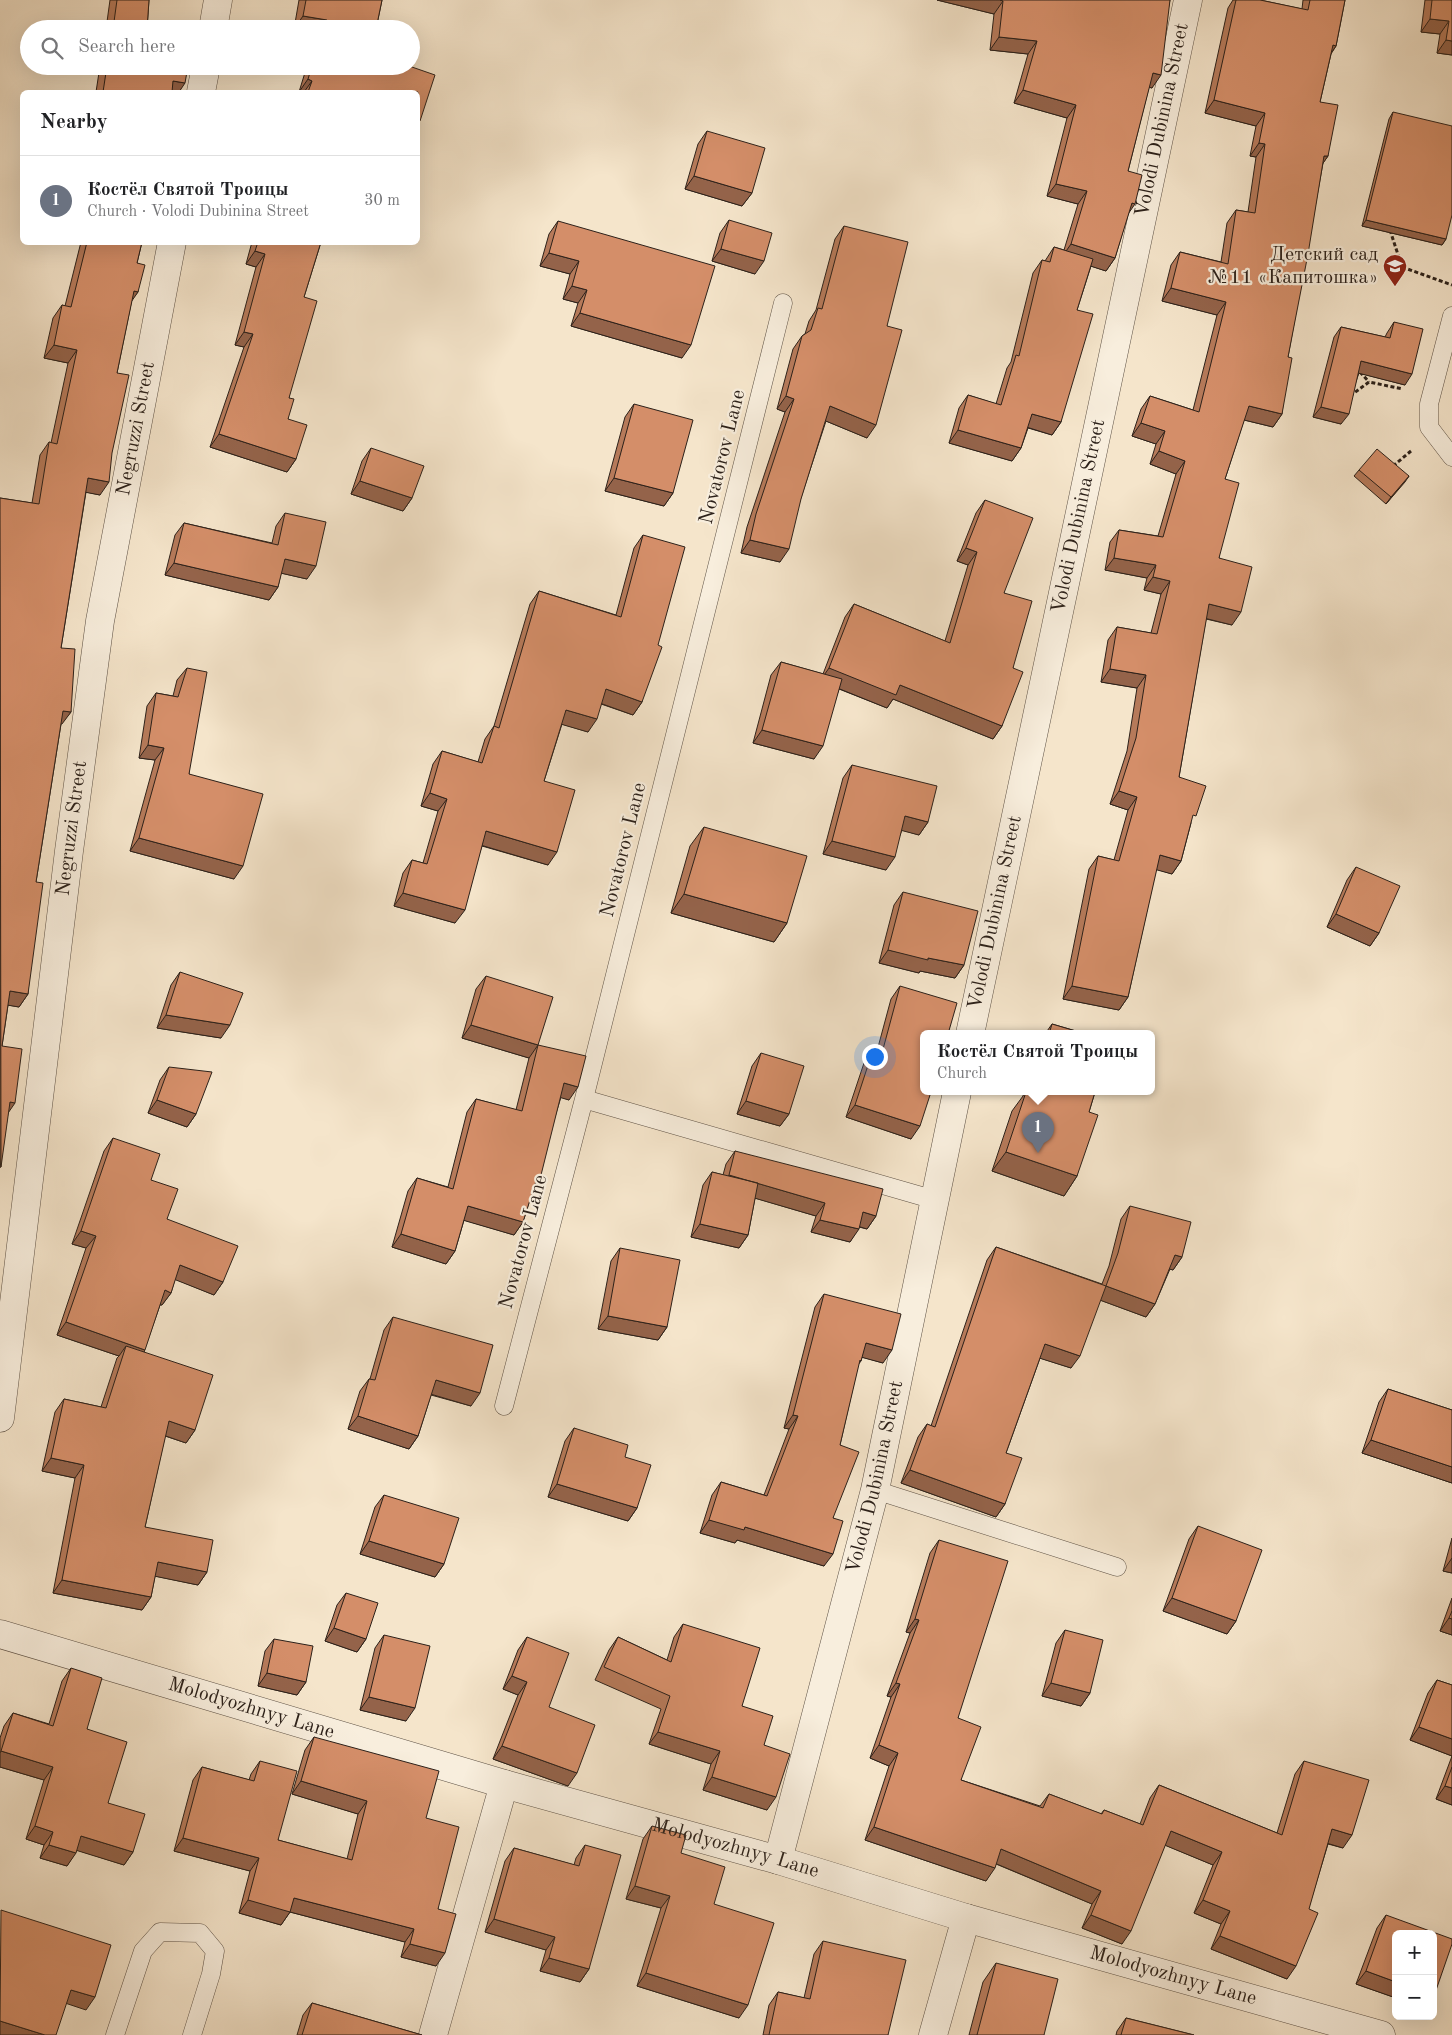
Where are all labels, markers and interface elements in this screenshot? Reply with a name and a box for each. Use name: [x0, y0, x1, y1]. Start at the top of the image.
search box: [20, 20, 420, 75]
street label: Volodi Dubinina Street: [1132, 21, 1193, 219]
icon: search: [38, 34, 66, 62]
text: Search here: [78, 38, 175, 57]
text: Nearby: [40, 112, 108, 133]
text: Костёл Святой Троицы: [87, 181, 289, 200]
text: 1: [51, 193, 61, 209]
text: 30 m: [364, 193, 400, 209]
text: Church · Volodi Dubinina Street: [87, 204, 309, 220]
place label: Детский сад №11 «Капитошка»: [1208, 245, 1378, 288]
school or university icon: Детский сад №11 «Капитошка»: [1382, 253, 1408, 287]
street label: Negruzzi Street: [114, 360, 159, 497]
street label: Novatorov Lane: [697, 388, 749, 526]
street label: Volodi Dubinina Street: [1049, 418, 1109, 615]
street label: Negruzzi Street: [54, 760, 91, 897]
street label: Novatorov Lane: [598, 781, 650, 919]
street label: Volodi Dubinina Street: [965, 814, 1026, 1011]
popup: [920, 1030, 1155, 1095]
text: Костёл Святой Троицы: [937, 1043, 1138, 1062]
your location: [862, 1044, 888, 1070]
text: Church: [937, 1066, 987, 1082]
pin: 1: [1022, 1112, 1054, 1153]
street label: Novatorov Lane: [496, 1173, 552, 1311]
street label: Volodi Dubinina Street: [843, 1379, 907, 1576]
street label: Molodyozhnyy Lane: [166, 1675, 337, 1743]
street label: Molodyozhnyy Lane: [650, 1815, 821, 1882]
map controls: [1392, 1930, 1437, 2020]
button: +: [1392, 1930, 1437, 1975]
street label: Molodyozhnyy Lane: [1087, 1943, 1259, 2009]
button: −: [1392, 1975, 1437, 2020]

